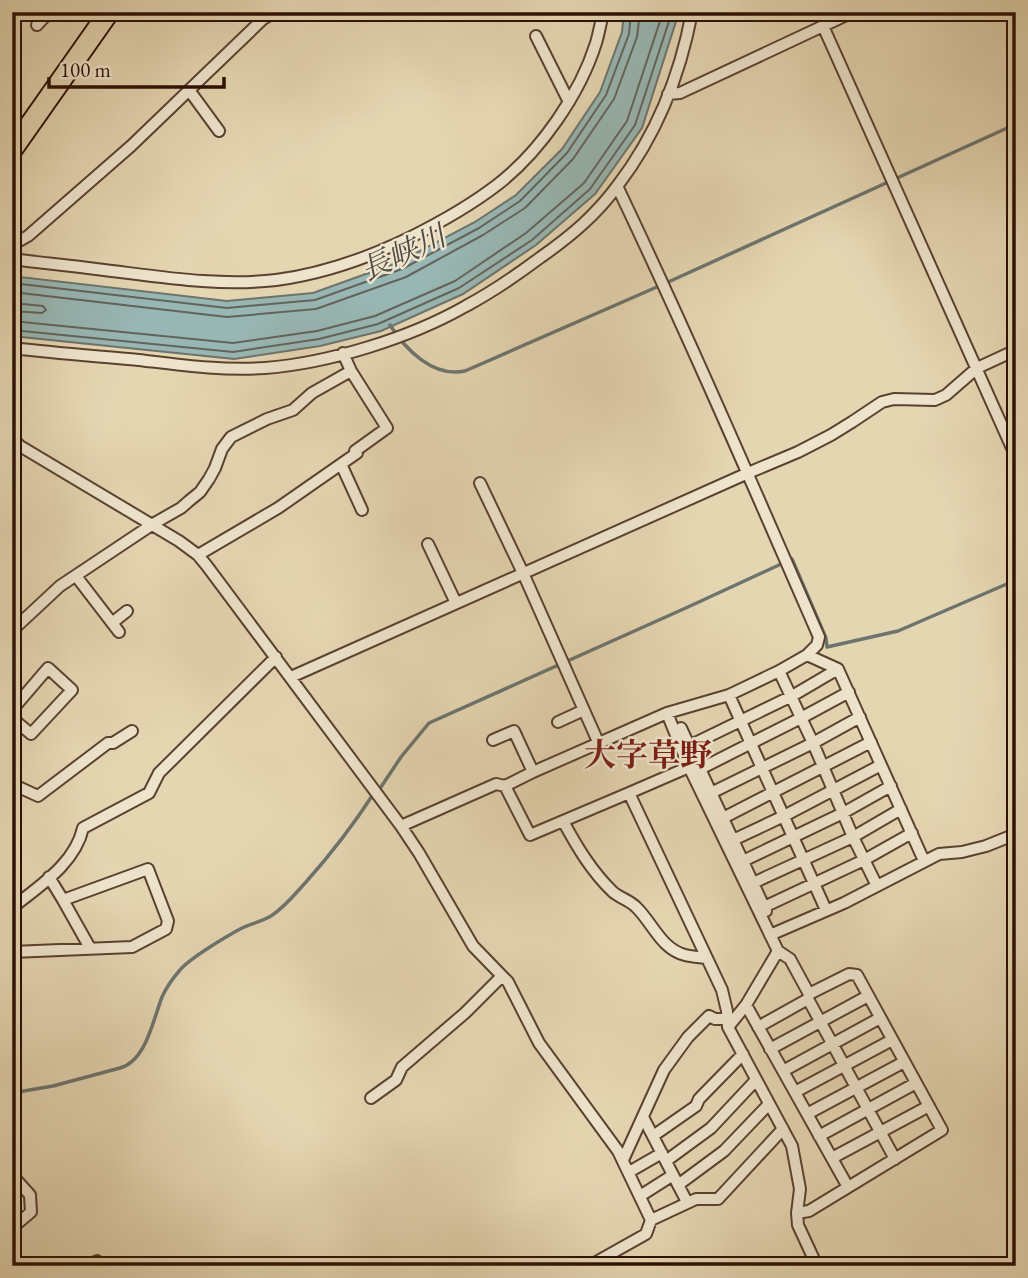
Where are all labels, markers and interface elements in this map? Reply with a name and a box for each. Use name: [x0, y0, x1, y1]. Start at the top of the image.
scale bar: [49, 46, 224, 90]
text: 100 m: [60, 56, 111, 83]
water label: 長峡川: [354, 215, 455, 289]
district label: 大字草野: [584, 734, 712, 776]

